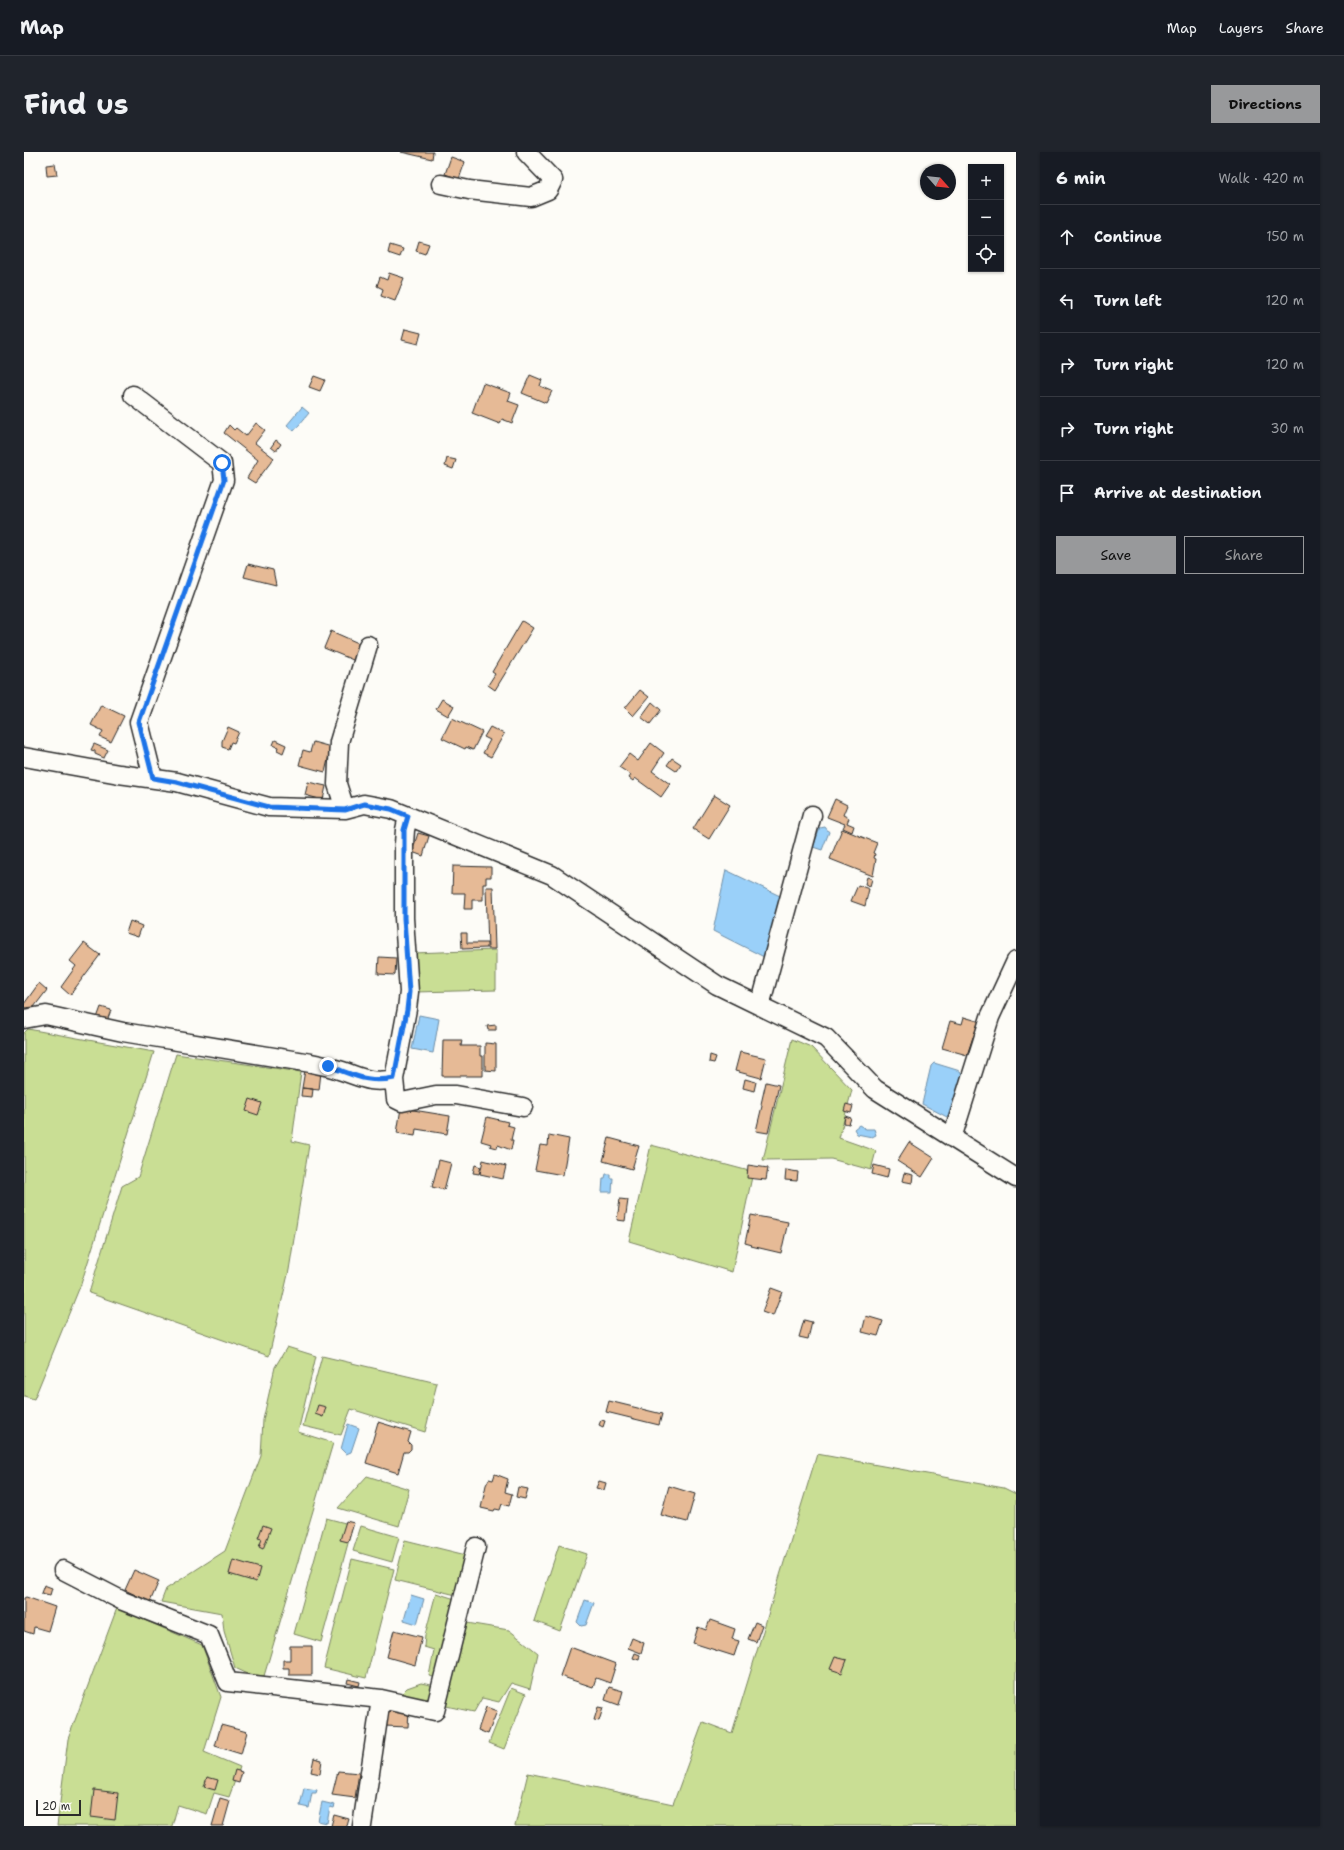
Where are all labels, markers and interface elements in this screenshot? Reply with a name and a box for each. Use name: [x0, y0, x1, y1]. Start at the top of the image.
text: Map: [20, 15, 64, 40]
text: Map: [1167, 19, 1197, 37]
text: Layers: [1219, 19, 1263, 37]
text: Share: [1285, 19, 1324, 37]
text: Find us: [24, 85, 129, 123]
button: Directions: [1211, 85, 1320, 123]
north arrow: [920, 164, 956, 200]
map controls: [968, 164, 1004, 272]
button: +: [968, 164, 1004, 200]
text: 6 min: [1056, 167, 1106, 189]
text: Walk · 420 m: [1218, 170, 1304, 187]
button: −: [968, 200, 1004, 236]
icon: ahead: [1056, 226, 1078, 248]
text: Continue: [1094, 227, 1162, 247]
text: 150 m: [1266, 228, 1304, 245]
button: locate: [968, 236, 1004, 272]
icon: left: [1056, 290, 1078, 312]
text: Turn left: [1094, 291, 1162, 311]
text: 120 m: [1266, 292, 1304, 309]
icon: right: [1056, 354, 1078, 376]
text: Turn right: [1094, 355, 1174, 375]
text: 120 m: [1266, 356, 1304, 373]
icon: right: [1056, 418, 1078, 440]
text: Turn right: [1094, 419, 1174, 439]
text: 30 m: [1270, 420, 1304, 437]
route start: [213, 454, 231, 472]
icon: arrive: [1056, 482, 1078, 504]
text: Arrive at destination: [1094, 483, 1262, 503]
button: Save: [1056, 536, 1176, 574]
button: Share: [1184, 536, 1304, 574]
route end: [319, 1057, 337, 1075]
scale bar: [36, 1798, 81, 1817]
text: 20 m: [42, 1799, 70, 1814]

